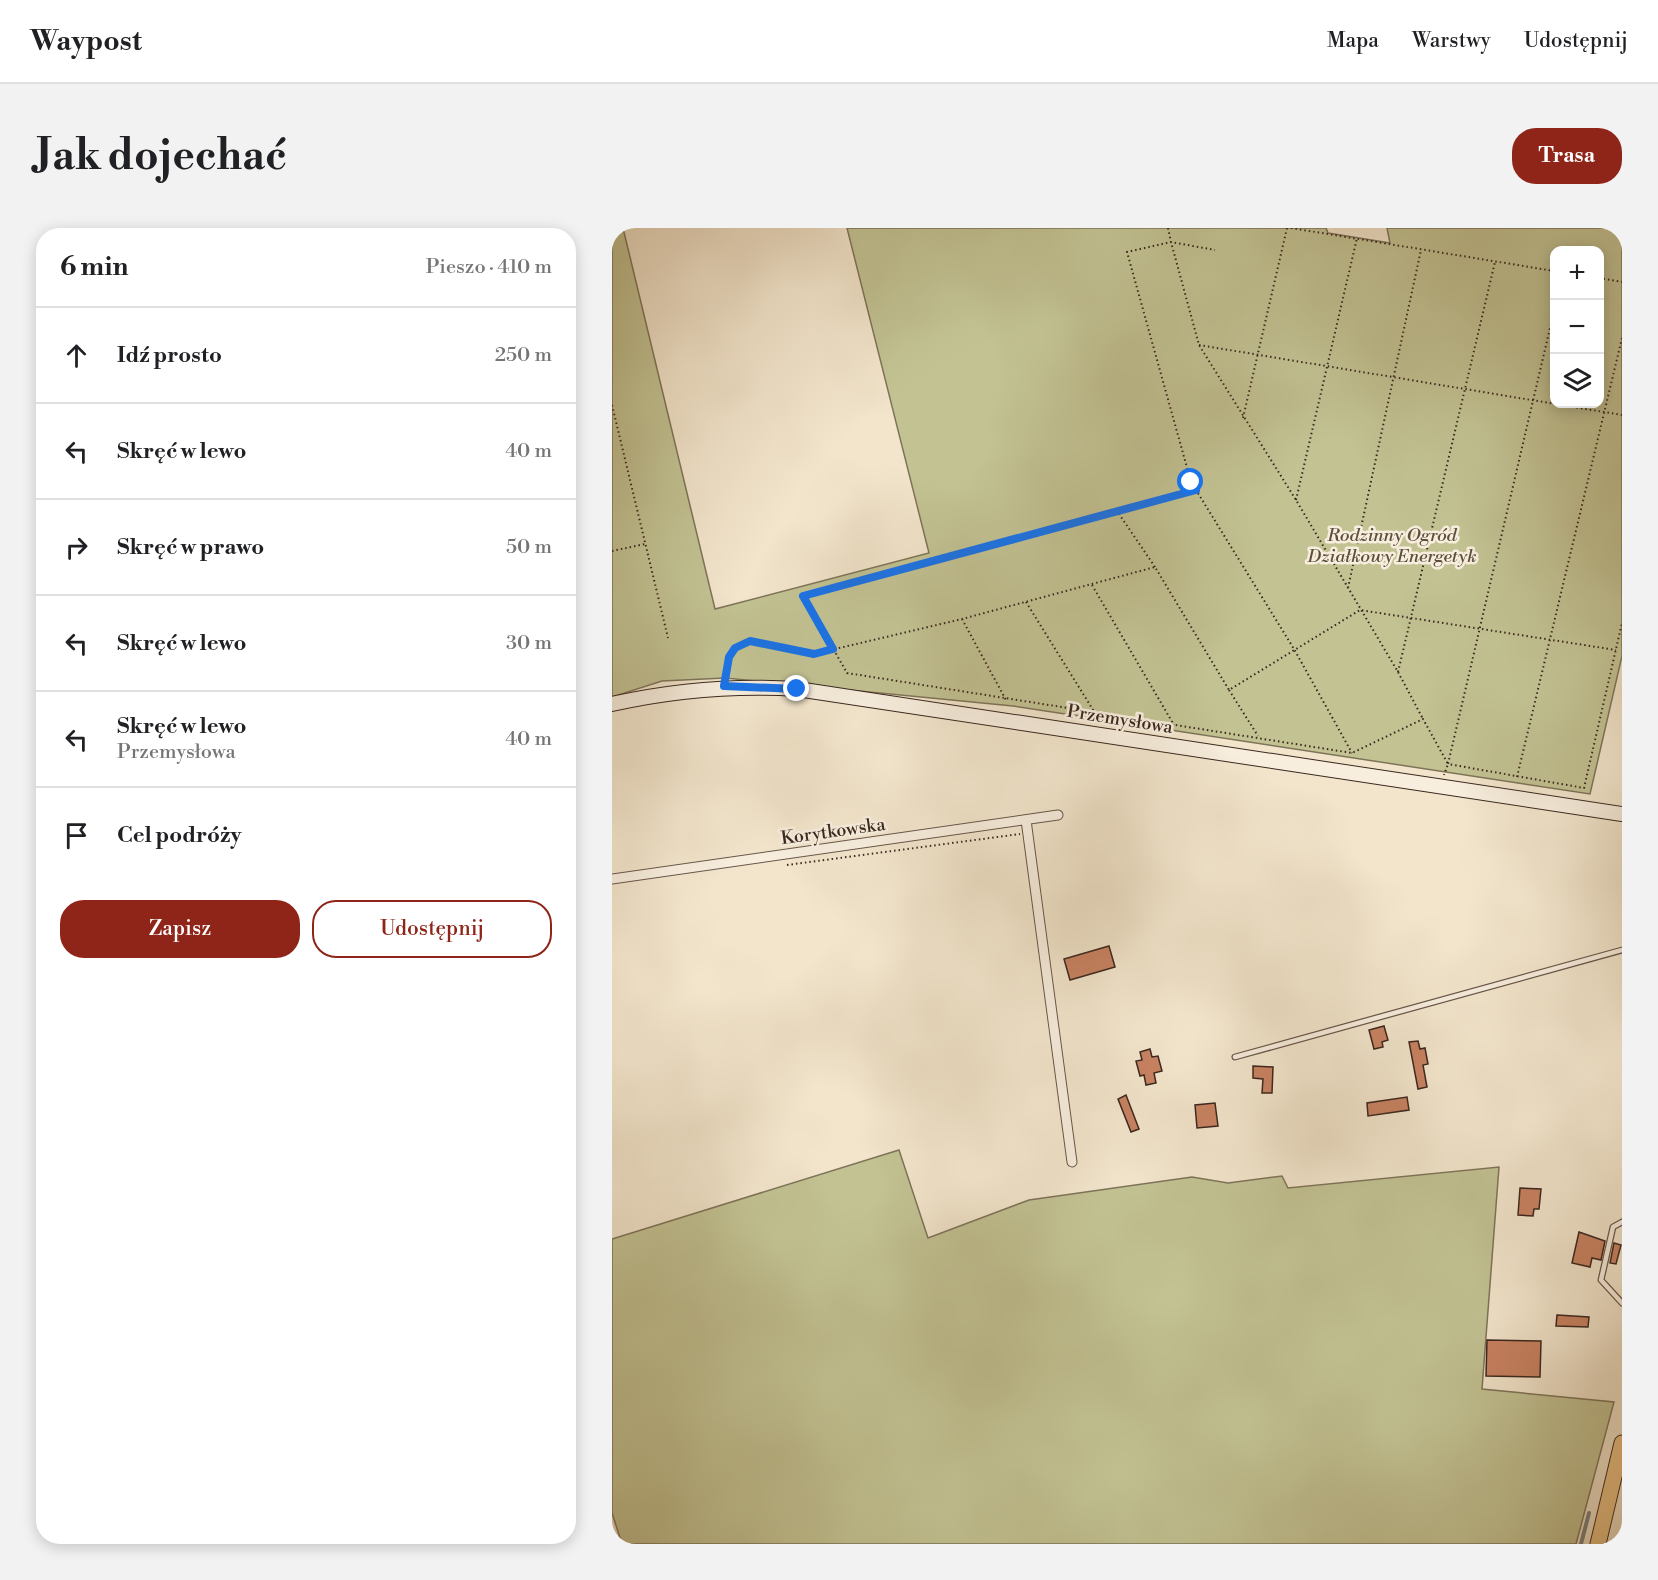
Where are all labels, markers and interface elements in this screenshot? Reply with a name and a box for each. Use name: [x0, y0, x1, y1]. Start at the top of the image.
text: Waypost: [30, 24, 142, 59]
text: Mapa: [1327, 28, 1379, 54]
text: Warstwy: [1412, 28, 1491, 54]
text: Udostępnij: [1524, 28, 1628, 54]
button: Trasa: [1512, 128, 1622, 184]
text: Jak dojechać: [36, 130, 287, 183]
map controls: [1550, 246, 1604, 408]
button: +: [1550, 246, 1604, 300]
text: 6 min: [60, 251, 128, 283]
text: Pieszo · 410 m: [426, 255, 552, 280]
button: −: [1550, 300, 1604, 354]
icon: ahead: [60, 339, 93, 372]
text: Idź prosto: [117, 342, 222, 369]
text: 250 m: [495, 343, 552, 368]
button: layers: [1550, 354, 1604, 408]
icon: left: [60, 435, 93, 468]
text: Skręć w lewo: [117, 438, 246, 465]
text: 40 m: [505, 439, 552, 464]
route start: [1177, 468, 1203, 494]
park label: Rodzinny Ogród Działkowy Energetyk: [1306, 524, 1477, 568]
icon: right: [60, 531, 93, 564]
text: Skręć w prawo: [117, 534, 264, 561]
text: 50 m: [506, 535, 552, 560]
icon: left: [60, 627, 93, 660]
text: Skręć w lewo: [117, 630, 246, 657]
text: 30 m: [506, 631, 552, 656]
route end: [783, 675, 809, 701]
street label: Przemysłowa: [1065, 700, 1175, 739]
text: Skręć w lewo: [117, 713, 246, 740]
icon: left: [60, 723, 93, 756]
text: 40 m: [505, 727, 552, 752]
text: Przemysłowa: [117, 740, 236, 765]
street label: Korytkowska: [779, 813, 888, 850]
icon: arrive: [60, 819, 93, 852]
text: Cel podróży: [117, 822, 241, 849]
button: Zapisz: [60, 900, 300, 958]
button: Udostępnij: [312, 900, 552, 958]

